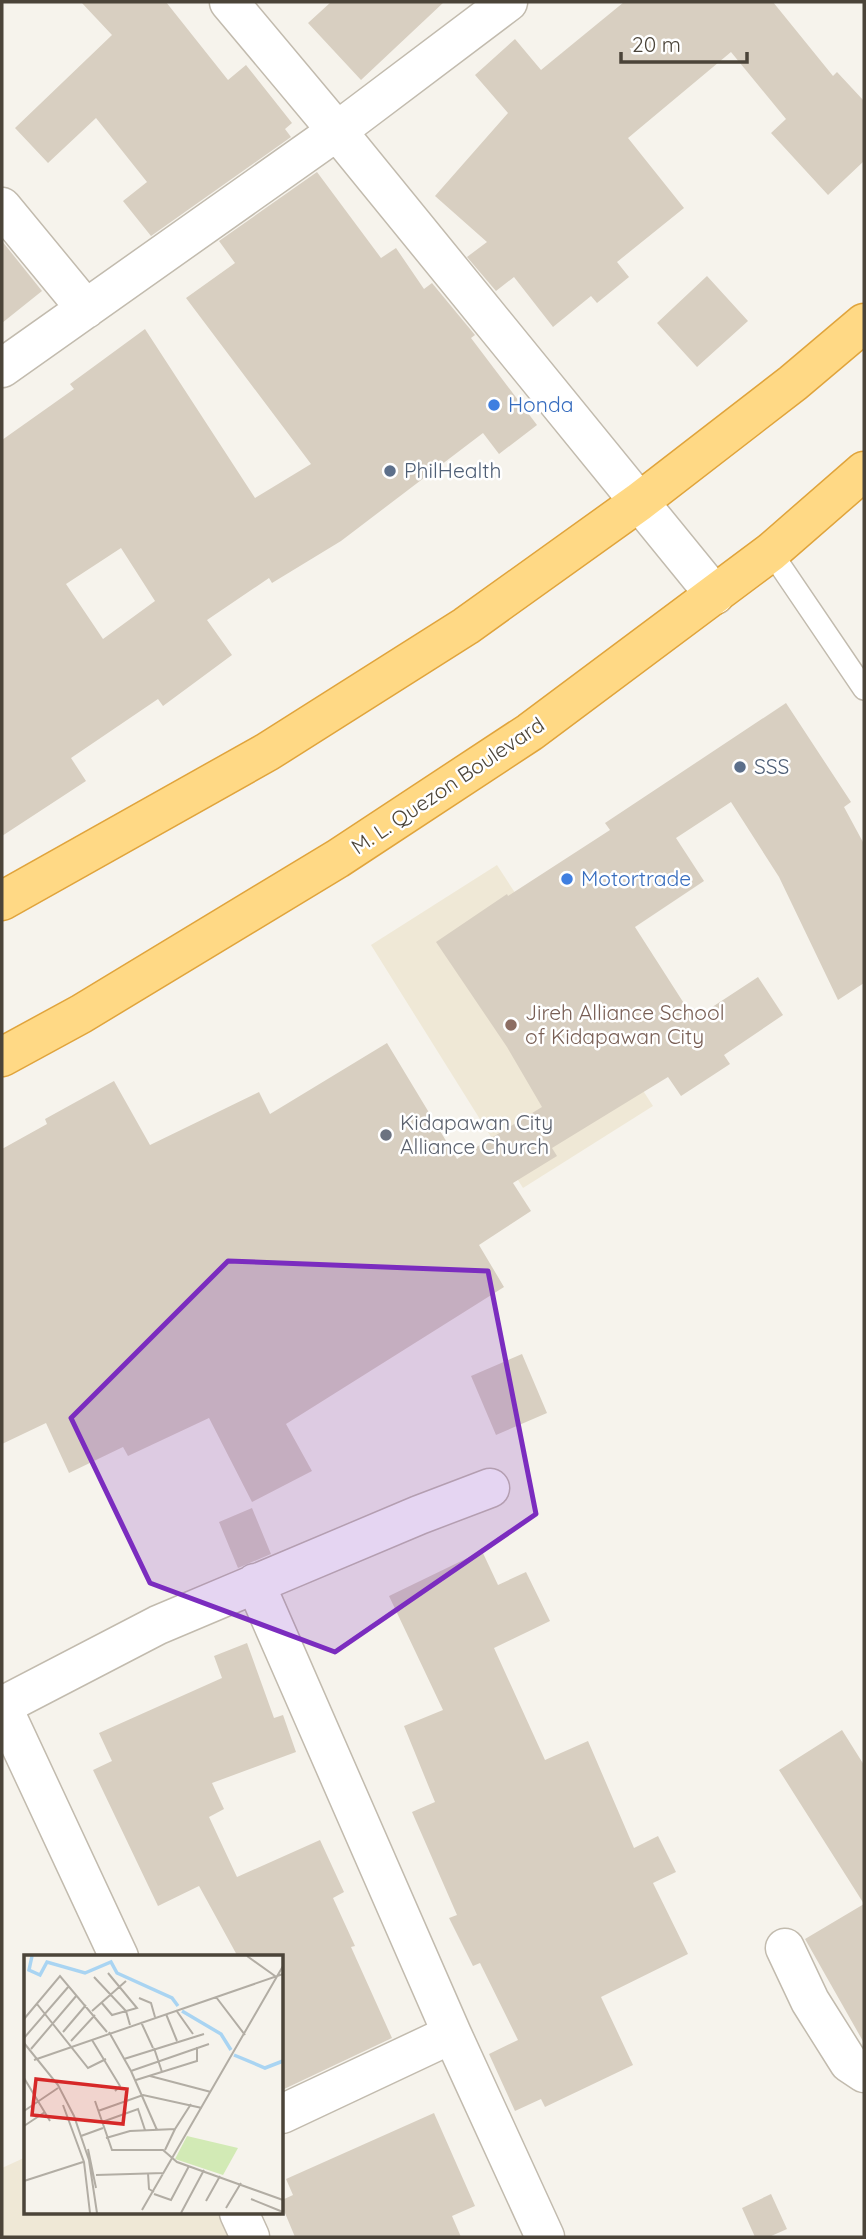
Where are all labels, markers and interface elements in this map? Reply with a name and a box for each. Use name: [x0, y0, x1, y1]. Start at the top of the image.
scale bar: [621, 21, 747, 65]
text: 20 m: [632, 31, 681, 57]
place label: Honda: [508, 391, 573, 417]
marker: Honda: [486, 397, 502, 413]
place label: PhilHealth: [404, 457, 501, 483]
marker: PhilHealth: [382, 463, 398, 479]
street label: M. L. Quezon Boulevard: [346, 711, 549, 859]
place label: SSS: [754, 753, 789, 779]
marker: SSS: [732, 759, 748, 775]
place label: Motortrade: [581, 865, 691, 891]
marker: Motortrade: [559, 871, 575, 887]
place label: Jireh Alliance School of Kidapawan City: [525, 999, 725, 1049]
marker: Jireh Alliance School of Kidapawan City: [503, 1017, 519, 1033]
place label: Kidapawan City Alliance Church: [400, 1109, 553, 1159]
marker: Kidapawan City Alliance Church: [378, 1127, 394, 1143]
inset map: [24, 1955, 284, 2214]

